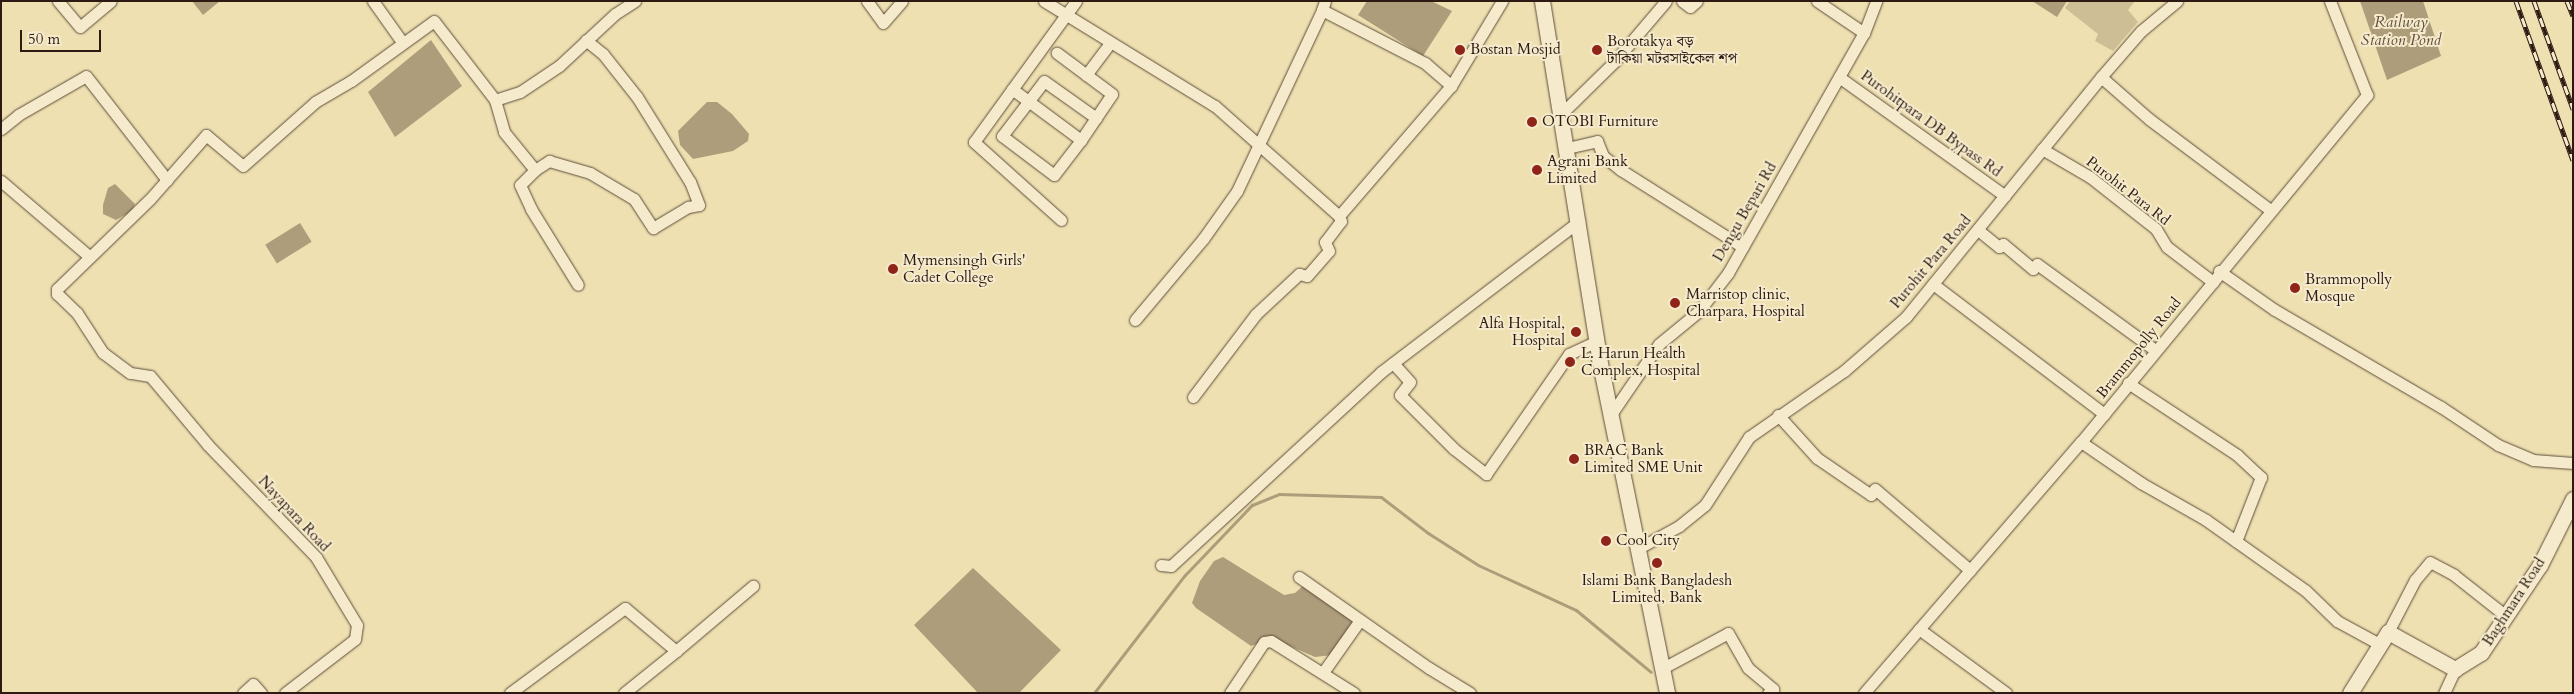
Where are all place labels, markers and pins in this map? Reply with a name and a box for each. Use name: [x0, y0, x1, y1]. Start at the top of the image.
place label: Borotakya বড় টাকিয়া মটরসাইকেল শপ: [1607, 32, 1737, 67]
place label: Bostan Mosjid: [1470, 41, 1561, 59]
marker: Bostan Mosjid: [1454, 44, 1466, 56]
marker: Borotakya বড় টাকিয়া মটরসাইকেল শপ: [1591, 44, 1603, 56]
place label: OTOBI Furniture: [1542, 113, 1659, 131]
marker: OTOBI Furniture: [1526, 116, 1538, 128]
place label: Agrani Bank Limited: [1547, 152, 1628, 187]
marker: Agrani Bank Limited: [1531, 164, 1543, 176]
place label: Mymensingh Girls' Cadet College: [903, 251, 1025, 286]
marker: Mymensingh Girls' Cadet College: [887, 263, 899, 275]
place label: Brammopolly Mosque: [2305, 270, 2392, 305]
marker: Brammopolly Mosque: [2289, 282, 2301, 294]
place label: Marristop clinic, Charpara, Hospital: [1686, 285, 1805, 320]
marker: Marristop clinic, Charpara, Hospital: [1668, 296, 1682, 310]
place label: Alfa Hospital, Hospital: [1479, 314, 1565, 349]
marker: Alfa Hospital, Hospital: [1569, 325, 1583, 339]
place label: L. Harun Health Complex, Hospital: [1581, 344, 1700, 379]
marker: L. Harun Health Complex, Hospital: [1563, 355, 1577, 369]
place label: BRAC Bank Limited SME Unit: [1584, 441, 1702, 476]
marker: BRAC Bank Limited SME Unit: [1568, 453, 1580, 465]
place label: Cool City: [1616, 532, 1680, 550]
marker: Cool City: [1600, 535, 1612, 547]
marker: Islami Bank Bangladesh Limited, Bank: [1651, 557, 1663, 569]
place label: Islami Bank Bangladesh Limited, Bank: [1582, 571, 1732, 606]

